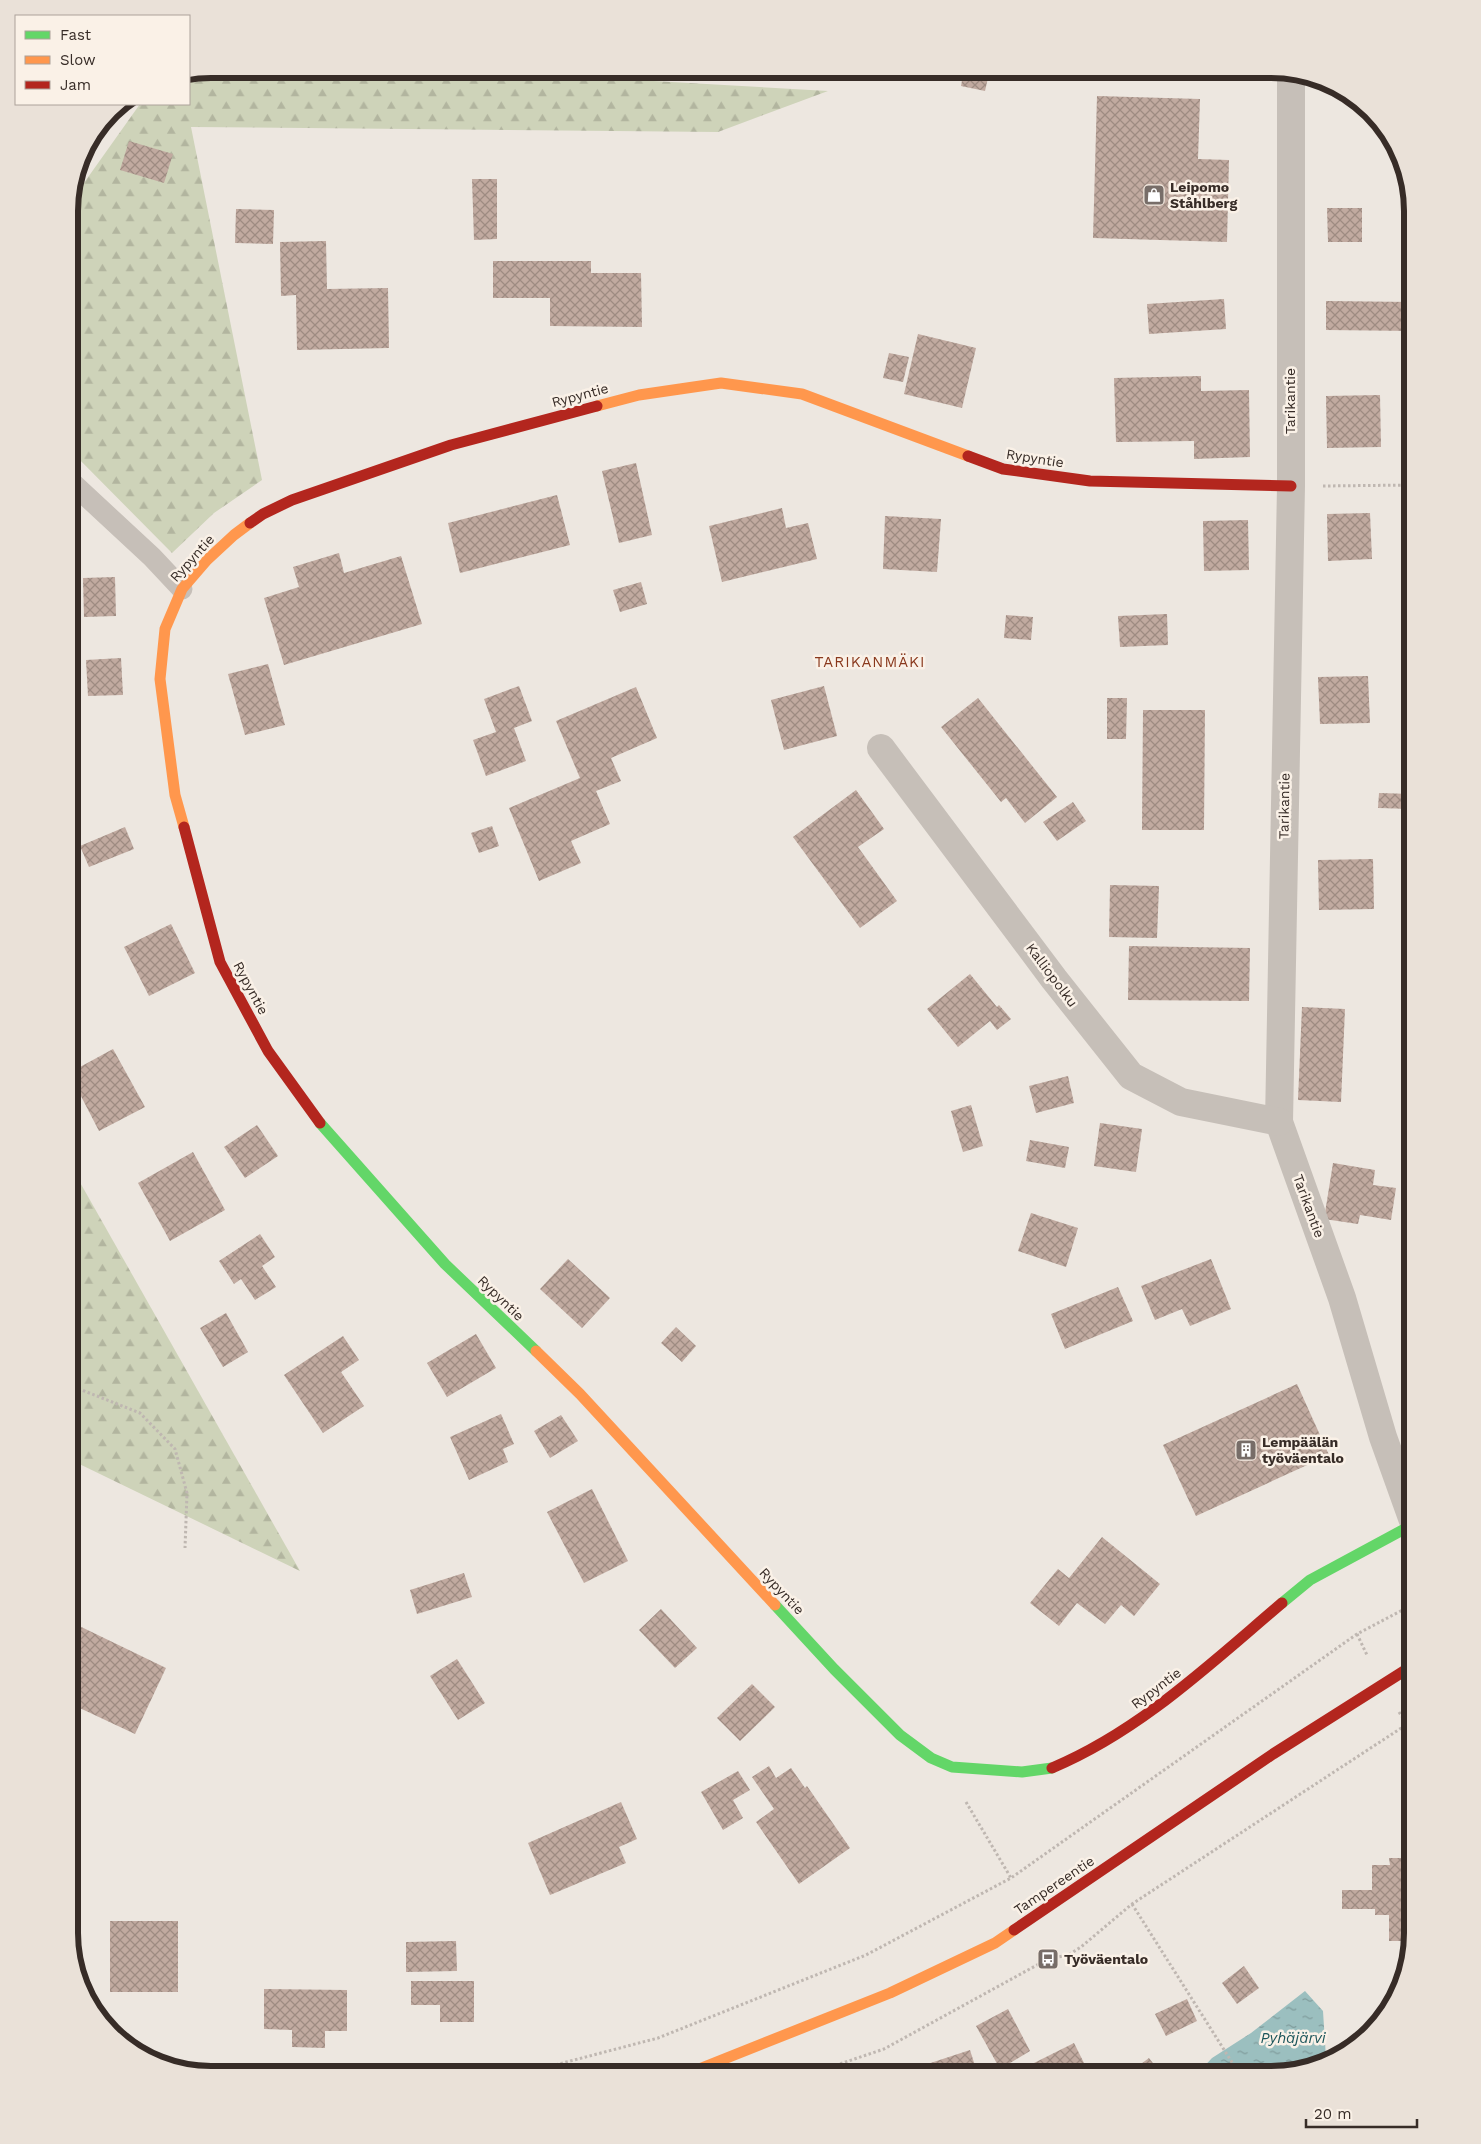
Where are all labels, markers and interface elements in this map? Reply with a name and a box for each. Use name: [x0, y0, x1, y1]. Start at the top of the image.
legend: [15, 15, 190, 105]
text: Fast: [60, 26, 92, 44]
text: Slow: [60, 51, 96, 69]
text: Jam: [60, 76, 91, 94]
place label: Leipomo Ståhlberg: [1170, 179, 1237, 211]
shop icon: Leipomo Ståhlberg: [1142, 183, 1166, 207]
street label: Tarikantie: [1282, 368, 1298, 434]
street label: Rypyntie: [550, 380, 610, 410]
street label: Rypyntie: [1005, 446, 1065, 470]
street label: Rypyntie: [167, 531, 217, 585]
district label: TARIKANMÄKI: [815, 653, 925, 671]
street label: Tarikantie: [1275, 773, 1293, 839]
street label: Kalliopolku: [1023, 940, 1081, 1010]
street label: Rypyntie: [230, 959, 272, 1017]
street label: Tarikantie: [1290, 1172, 1328, 1240]
street label: Rypyntie: [475, 1272, 527, 1324]
place label: Lempäälän työväentalo: [1262, 1434, 1344, 1466]
building icon: Lempäälän työväentalo: [1234, 1438, 1258, 1462]
street label: Rypyntie: [756, 1564, 808, 1618]
street label: Rypyntie: [1128, 1664, 1184, 1712]
street label: Tampereentie: [1011, 1852, 1097, 1918]
bus stop icon: Työväentalo: [1036, 1947, 1060, 1971]
place label: Työväentalo: [1064, 1951, 1148, 1967]
water label: Pyhäjärvi: [1260, 2029, 1327, 2047]
scale bar: [1306, 2096, 1417, 2128]
text: 20 m: [1314, 2105, 1352, 2123]

